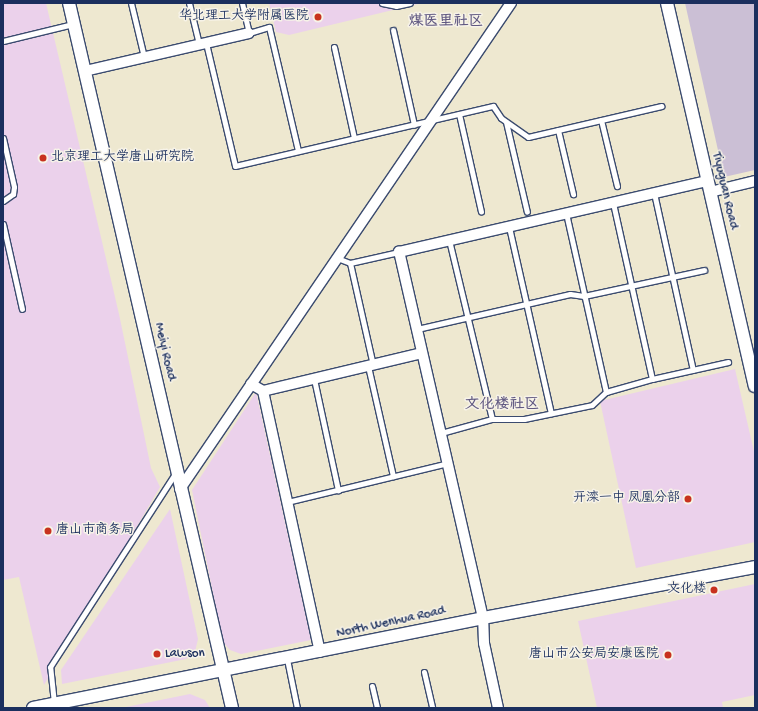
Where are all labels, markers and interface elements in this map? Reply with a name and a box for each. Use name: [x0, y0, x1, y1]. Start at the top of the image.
place label: 华北理工大学附属医院: [179, 9, 309, 25]
marker: 华北理工大学附属医院: [312, 11, 324, 23]
district label: 煤医里社区: [409, 14, 483, 32]
place label: 北京理工大学唐山研究院: [51, 150, 194, 166]
street label: Tiyuguan Road: [708, 151, 740, 231]
marker: 北京理工大学唐山研究院: [38, 153, 48, 163]
street label: Meiyi Road: [150, 321, 178, 383]
district label: 文化楼社区: [465, 397, 539, 415]
place label: 开滦一中 凤凰分部: [573, 491, 680, 507]
marker: 开滦一中 凤凰分部: [683, 494, 693, 504]
place label: 唐山市商务局: [56, 523, 134, 539]
marker: 唐山市商务局: [43, 526, 53, 536]
place label: 文化楼: [667, 582, 706, 598]
marker: 文化楼: [709, 585, 719, 595]
street label: North Wenhua Road: [335, 604, 447, 642]
place label: Lawson: [165, 646, 205, 662]
place label: 唐山市公安局安康医院: [529, 647, 659, 663]
marker: Lawson: [152, 649, 162, 659]
marker: 唐山市公安局安康医院: [662, 649, 674, 661]

